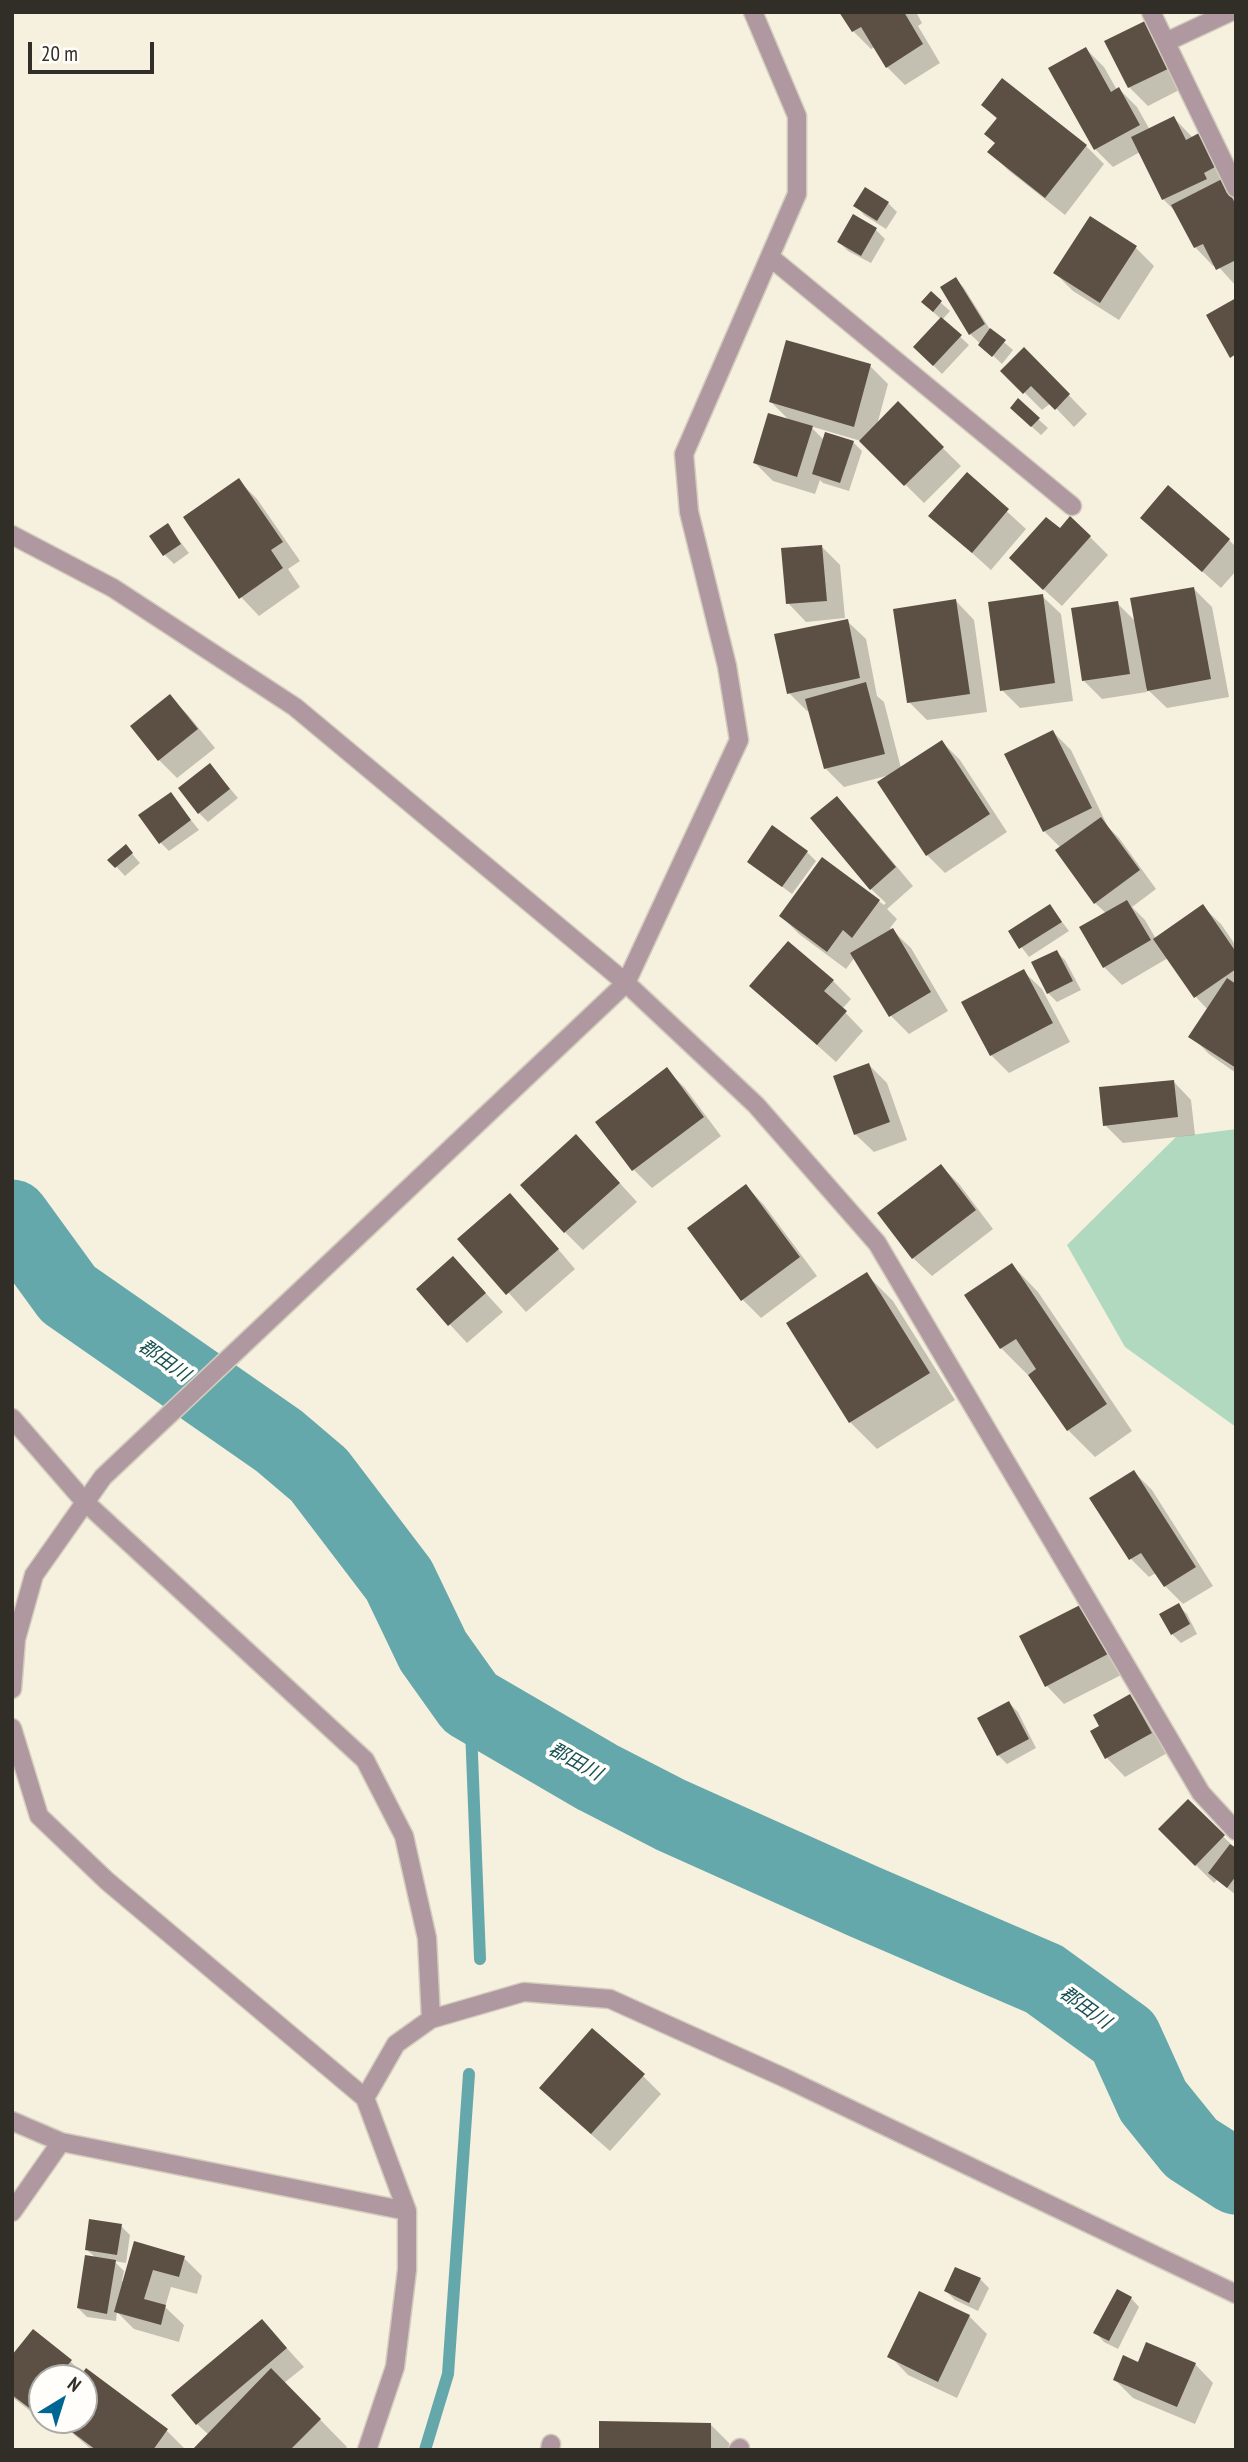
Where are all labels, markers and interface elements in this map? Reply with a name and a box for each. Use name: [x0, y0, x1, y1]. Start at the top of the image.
scale bar: [32, 28, 158, 72]
text: 20 m: [41, 40, 78, 67]
water label: 郡田川: [134, 1335, 194, 1387]
water label: 郡田川: [545, 1738, 605, 1786]
water label: 郡田川: [1055, 1982, 1115, 2034]
north arrow: [28, 2364, 98, 2434]
text: N: [63, 2371, 86, 2397]

